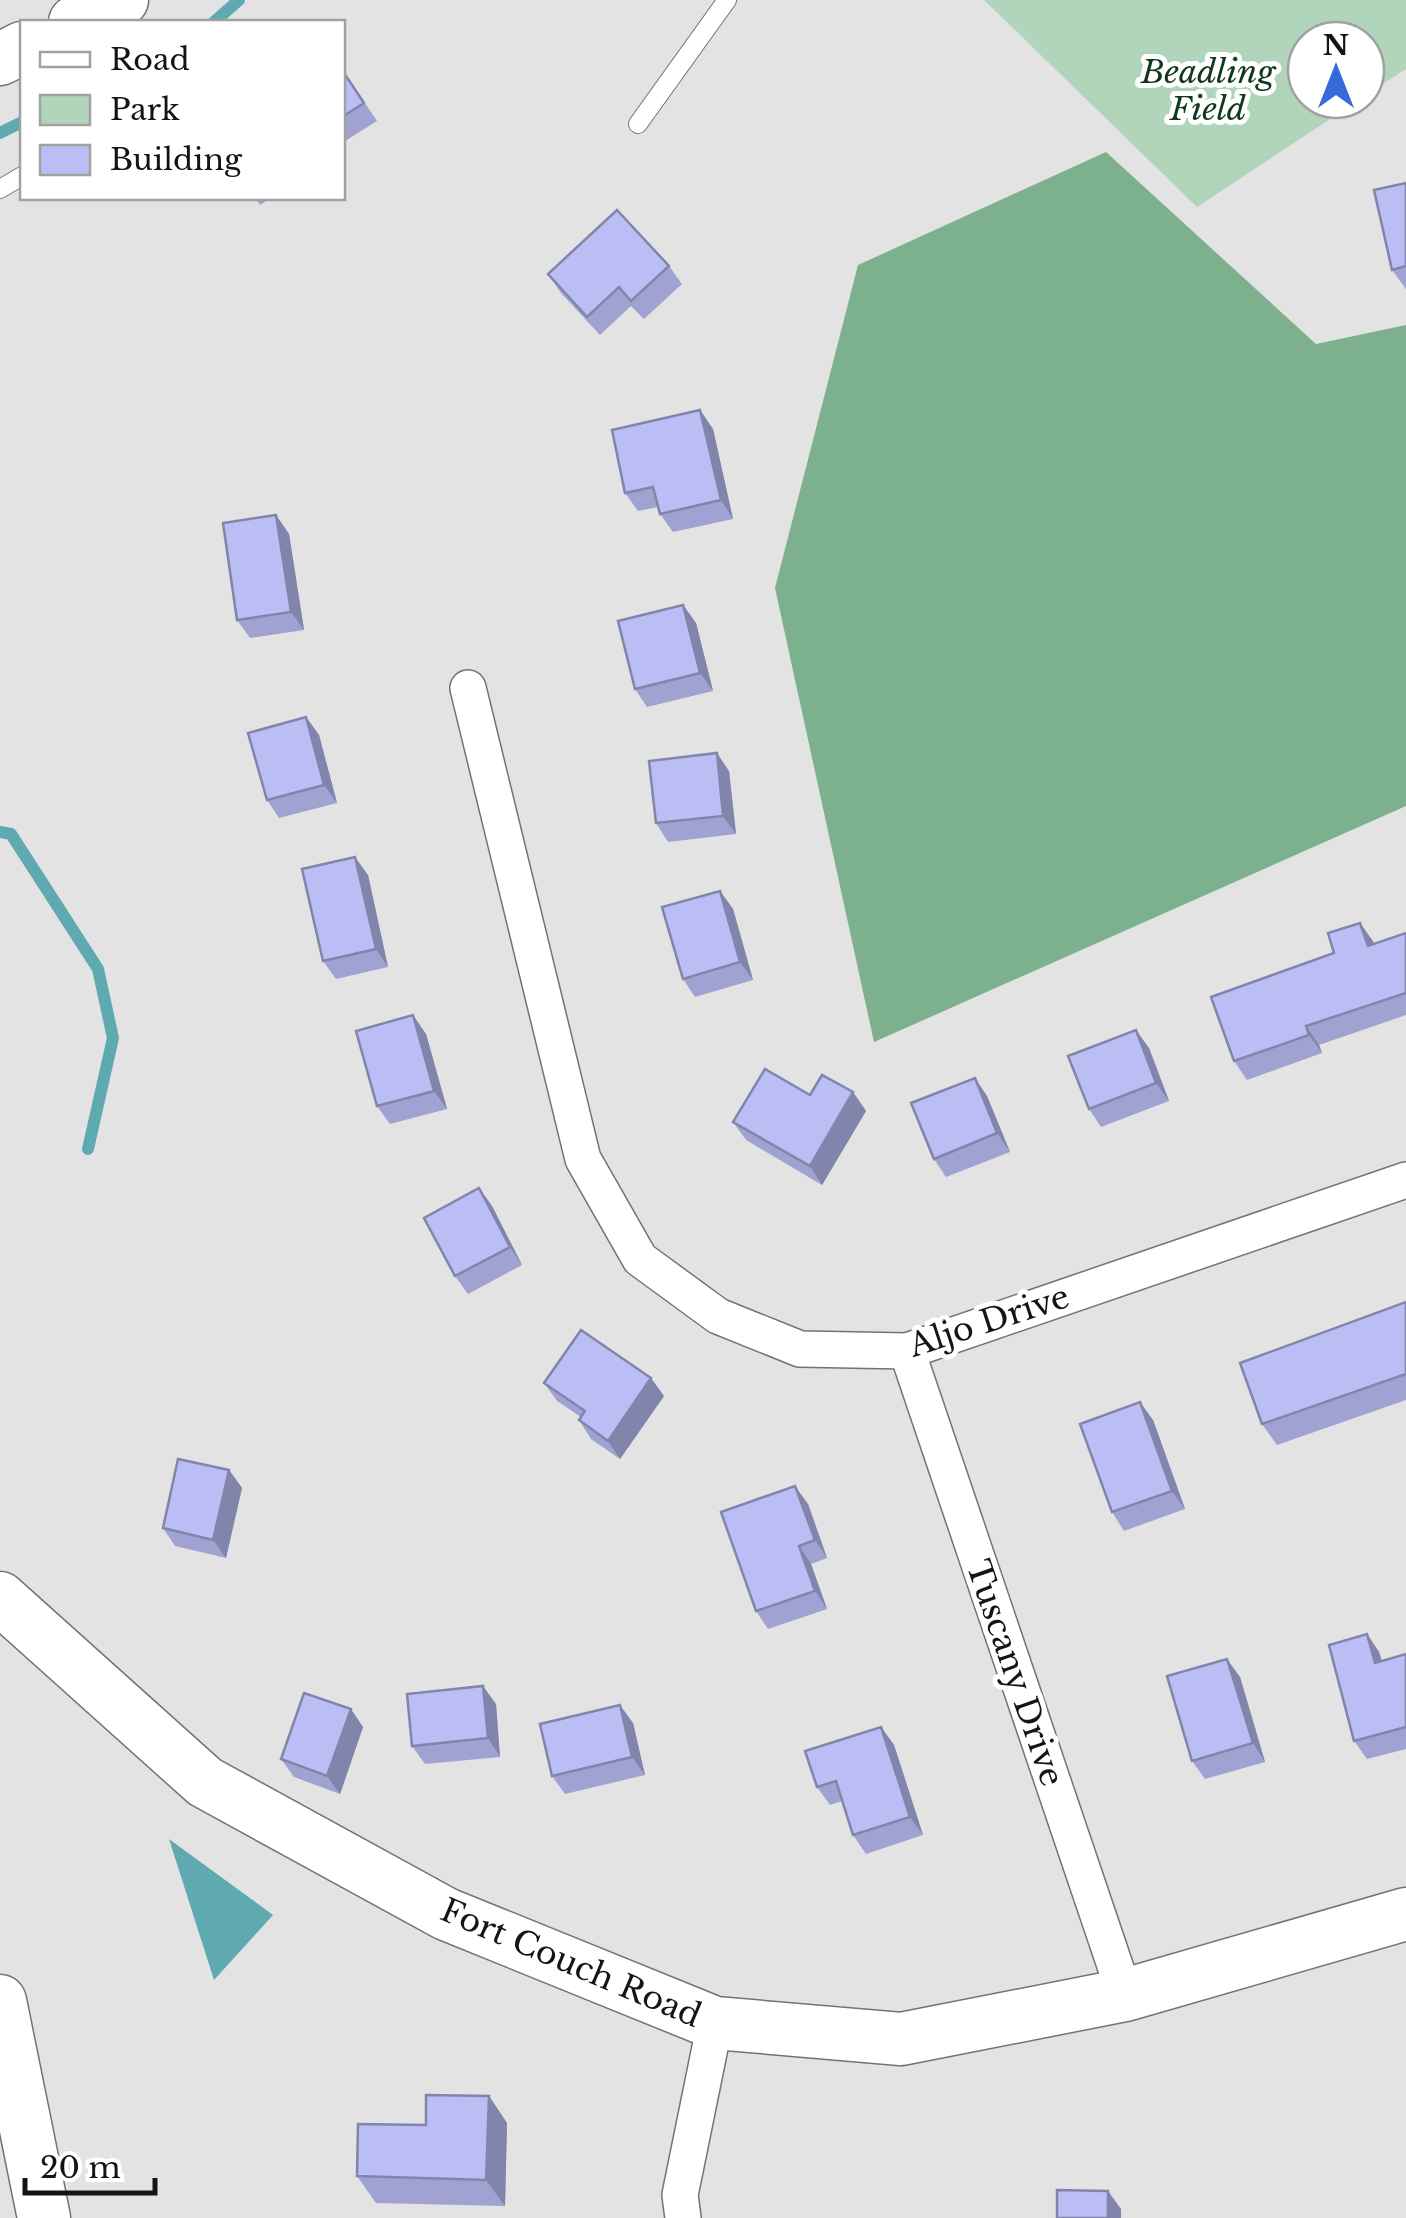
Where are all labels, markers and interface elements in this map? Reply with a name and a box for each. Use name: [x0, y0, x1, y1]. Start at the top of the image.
legend: [20, 20, 345, 200]
north arrow: [1286, 20, 1386, 120]
text: N: [1323, 28, 1349, 63]
text: Road: [110, 41, 190, 78]
park label: Beadling Field: [1140, 52, 1277, 129]
text: Park: [110, 91, 180, 128]
text: Building: [110, 141, 243, 178]
street label: Aljo Drive: [903, 1276, 1074, 1366]
street label: Tuscany Drive: [958, 1555, 1072, 1791]
street label: Fort Couch Road: [435, 1890, 707, 2036]
scale bar: [25, 2133, 155, 2195]
text: 20 m: [40, 2149, 121, 2186]

